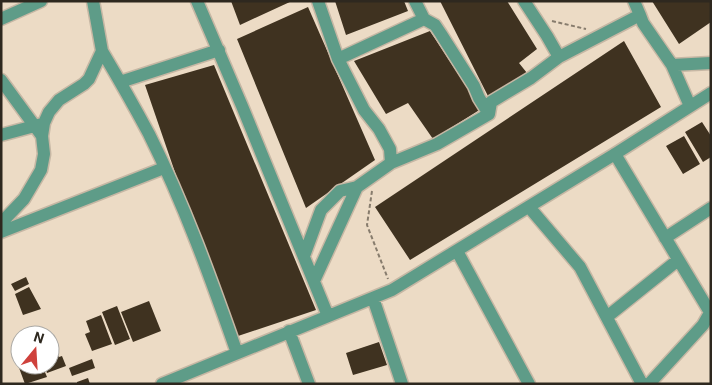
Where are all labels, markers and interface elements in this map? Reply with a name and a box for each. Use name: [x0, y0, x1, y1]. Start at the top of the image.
north arrow: [10, 325, 60, 375]
text: N: [32, 328, 46, 347]

